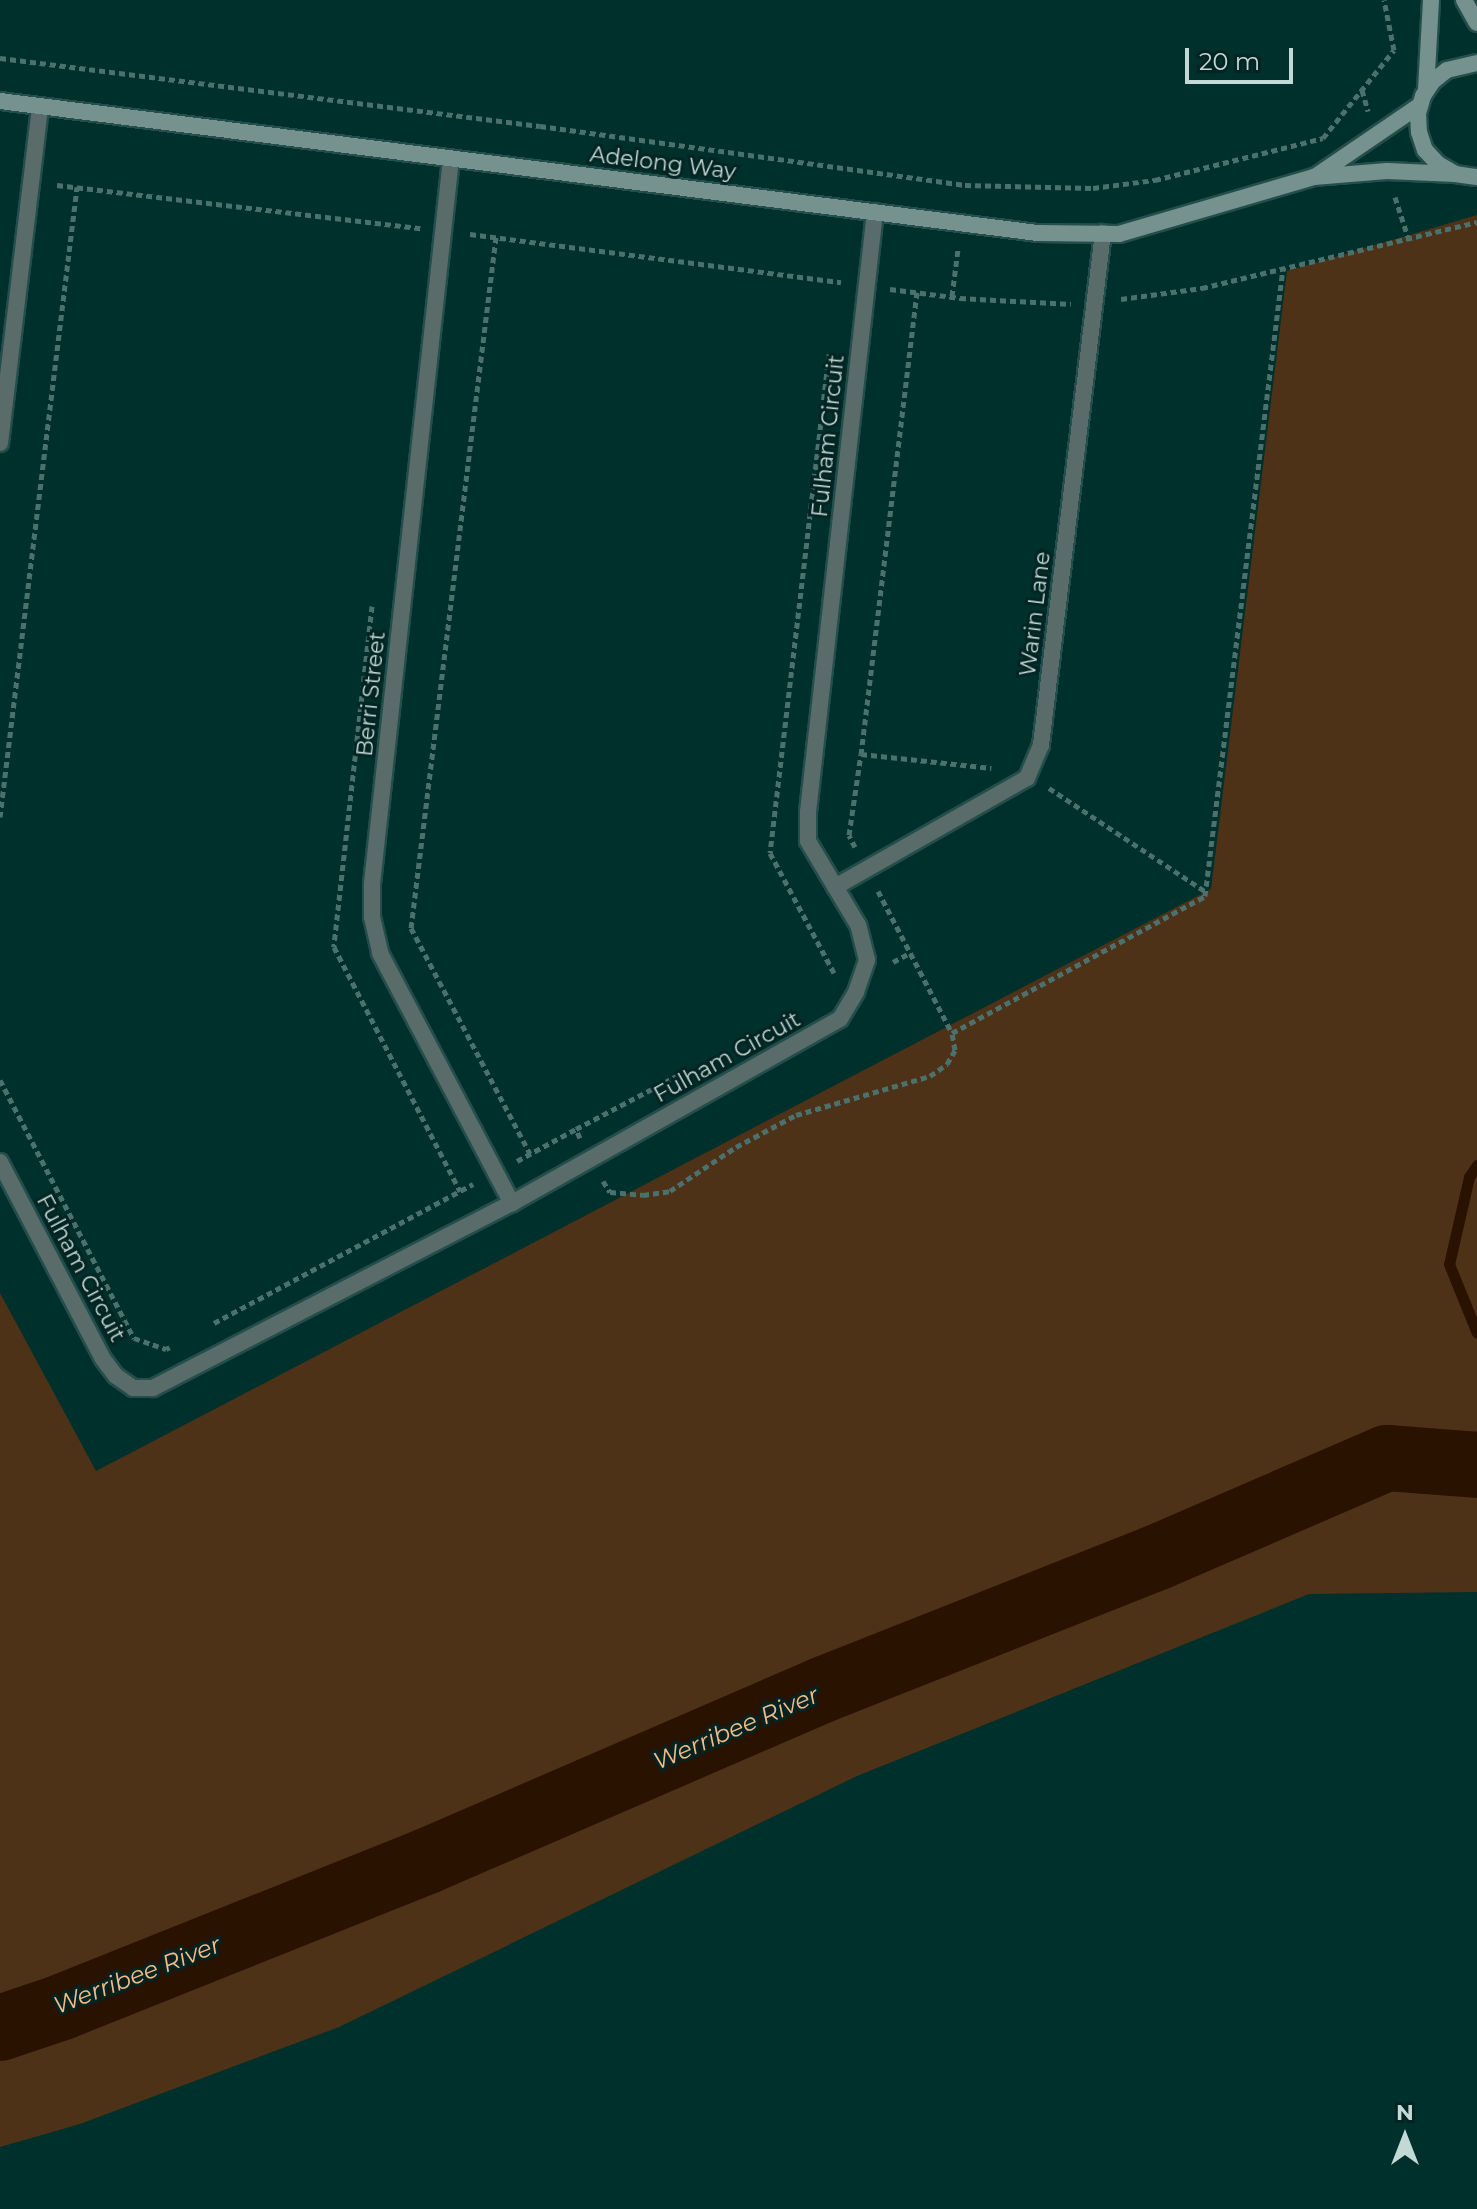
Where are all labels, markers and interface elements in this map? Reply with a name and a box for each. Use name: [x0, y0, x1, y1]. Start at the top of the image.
scale bar: [1189, 32, 1297, 82]
text: 20 m: [1199, 47, 1260, 76]
street label: Adelong Way: [588, 141, 738, 185]
street label: Fulham Circuit: [806, 354, 850, 518]
street label: Warin Lane: [1014, 550, 1056, 678]
street label: Berri Street: [351, 630, 391, 758]
street label: Fulham Circuit: [649, 1006, 805, 1108]
street label: Fulham Circuit: [31, 1190, 131, 1346]
water label: Werribee River: [649, 1680, 823, 1776]
water label: Werribee River: [49, 1930, 225, 2020]
north arrow: [1365, 2097, 1445, 2177]
text: N: [1396, 2099, 1414, 2126]

